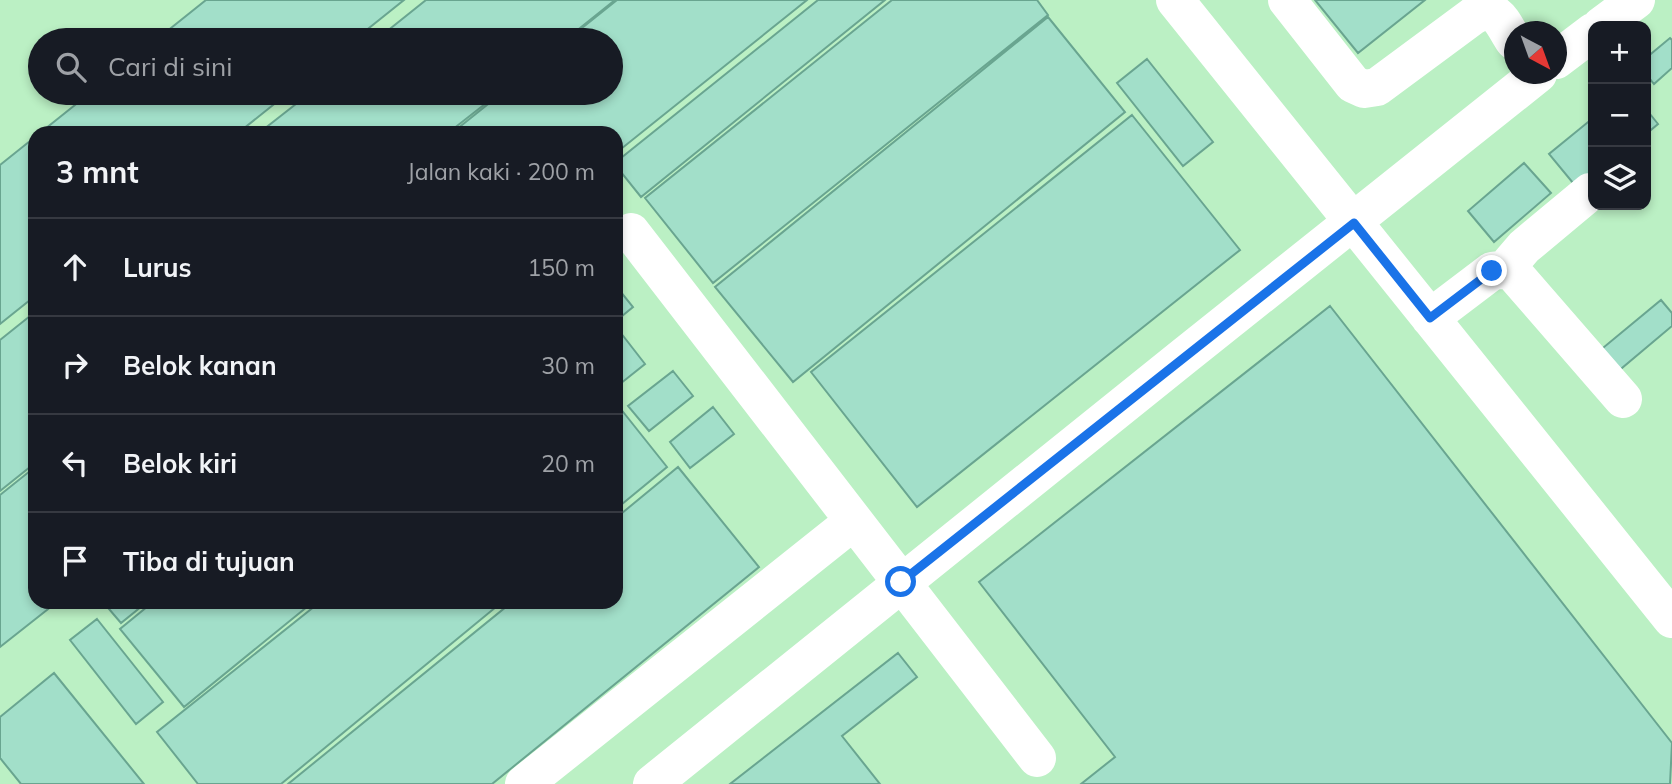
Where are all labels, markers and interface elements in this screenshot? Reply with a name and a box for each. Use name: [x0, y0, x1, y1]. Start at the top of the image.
north arrow: [1504, 21, 1567, 84]
map controls: [1588, 21, 1651, 210]
button: +: [1588, 21, 1651, 84]
search box: [28, 28, 623, 105]
icon: search: [52, 48, 90, 86]
text: Cari di sini: [108, 50, 232, 83]
button: −: [1588, 84, 1651, 147]
button: layers: [1588, 147, 1651, 210]
text: 3 mnt: [56, 153, 139, 191]
text: Jalan kaki · 200 m: [407, 157, 595, 186]
icon: ahead: [56, 248, 94, 286]
text: Lurus: [123, 251, 192, 284]
text: 150 m: [527, 253, 595, 282]
route end: [1476, 255, 1507, 286]
icon: right: [56, 346, 94, 384]
text: Belok kanan: [123, 349, 277, 382]
text: 30 m: [541, 351, 595, 380]
icon: left: [56, 444, 94, 482]
text: Belok kiri: [123, 447, 237, 480]
text: 20 m: [541, 449, 595, 478]
icon: arrive: [56, 542, 94, 580]
text: Tiba di tujuan: [123, 545, 295, 578]
route start: [885, 566, 916, 597]

